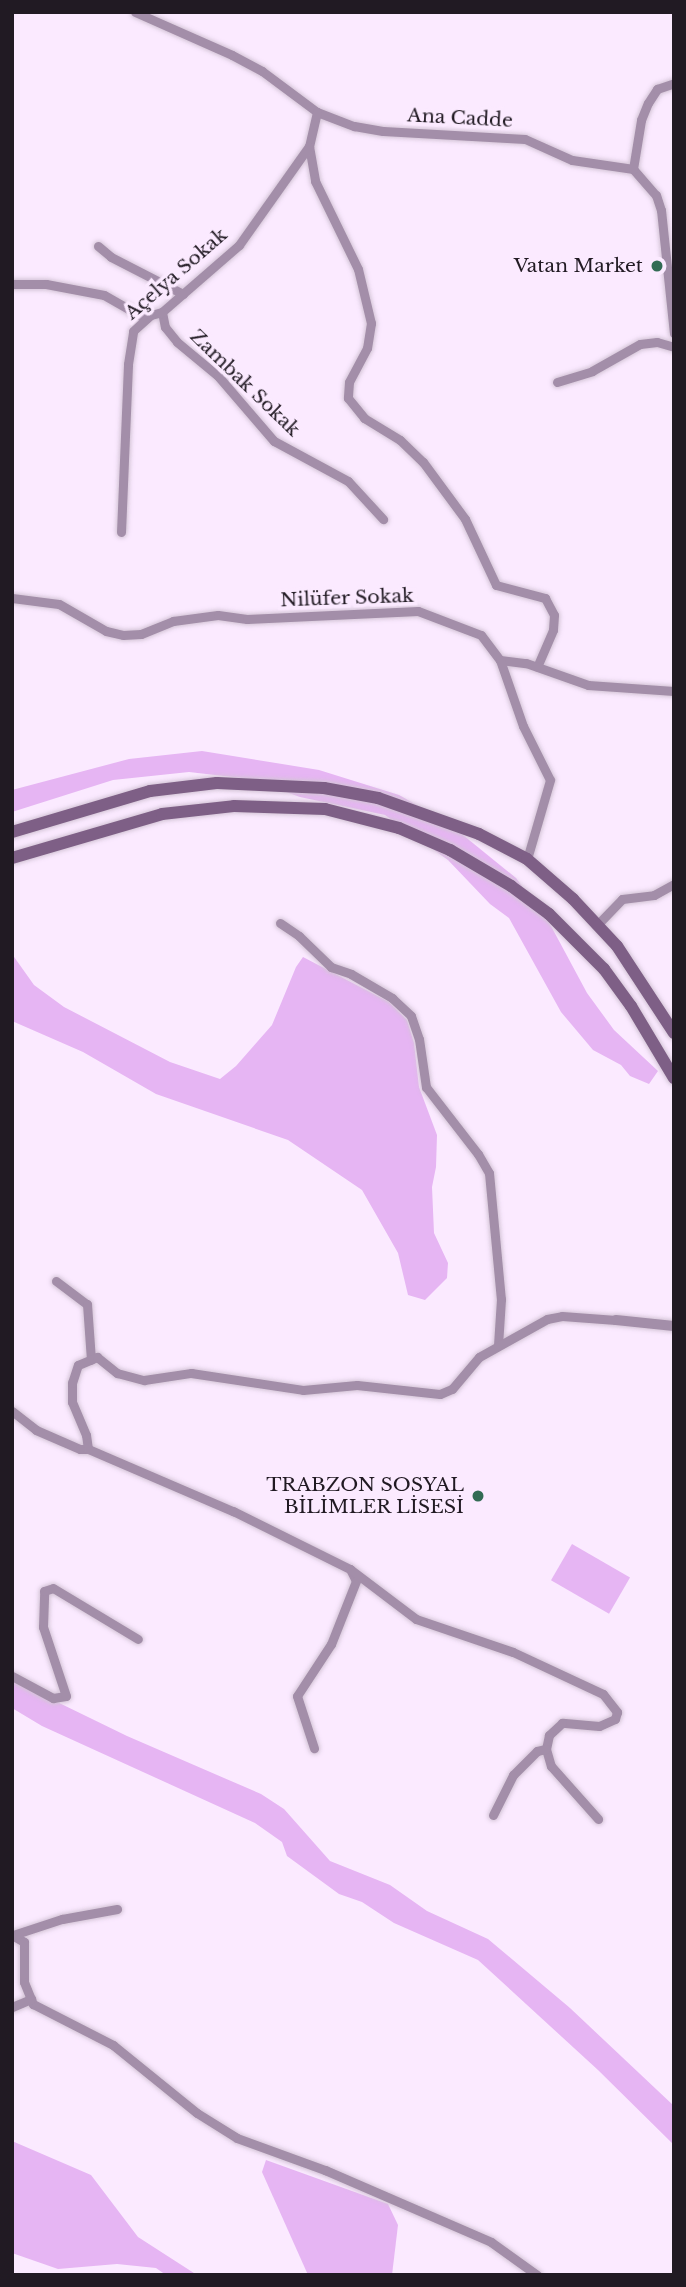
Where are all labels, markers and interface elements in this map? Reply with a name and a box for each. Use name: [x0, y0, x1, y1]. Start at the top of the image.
street label: Ana Cadde: [406, 104, 514, 132]
street label: Açelya Sokak: [120, 223, 232, 325]
place label: Vatan Market: [514, 255, 643, 277]
marker: Vatan Market: [649, 258, 665, 274]
street label: Zambak Sokak: [185, 325, 305, 441]
street label: Nilüfer Sokak: [280, 584, 414, 612]
place label: TRABZON SOSYAL BİLİMLER LİSESİ: [266, 1474, 464, 1518]
marker: TRABZON SOSYAL BİLİMLER LİSESİ: [470, 1488, 486, 1504]

